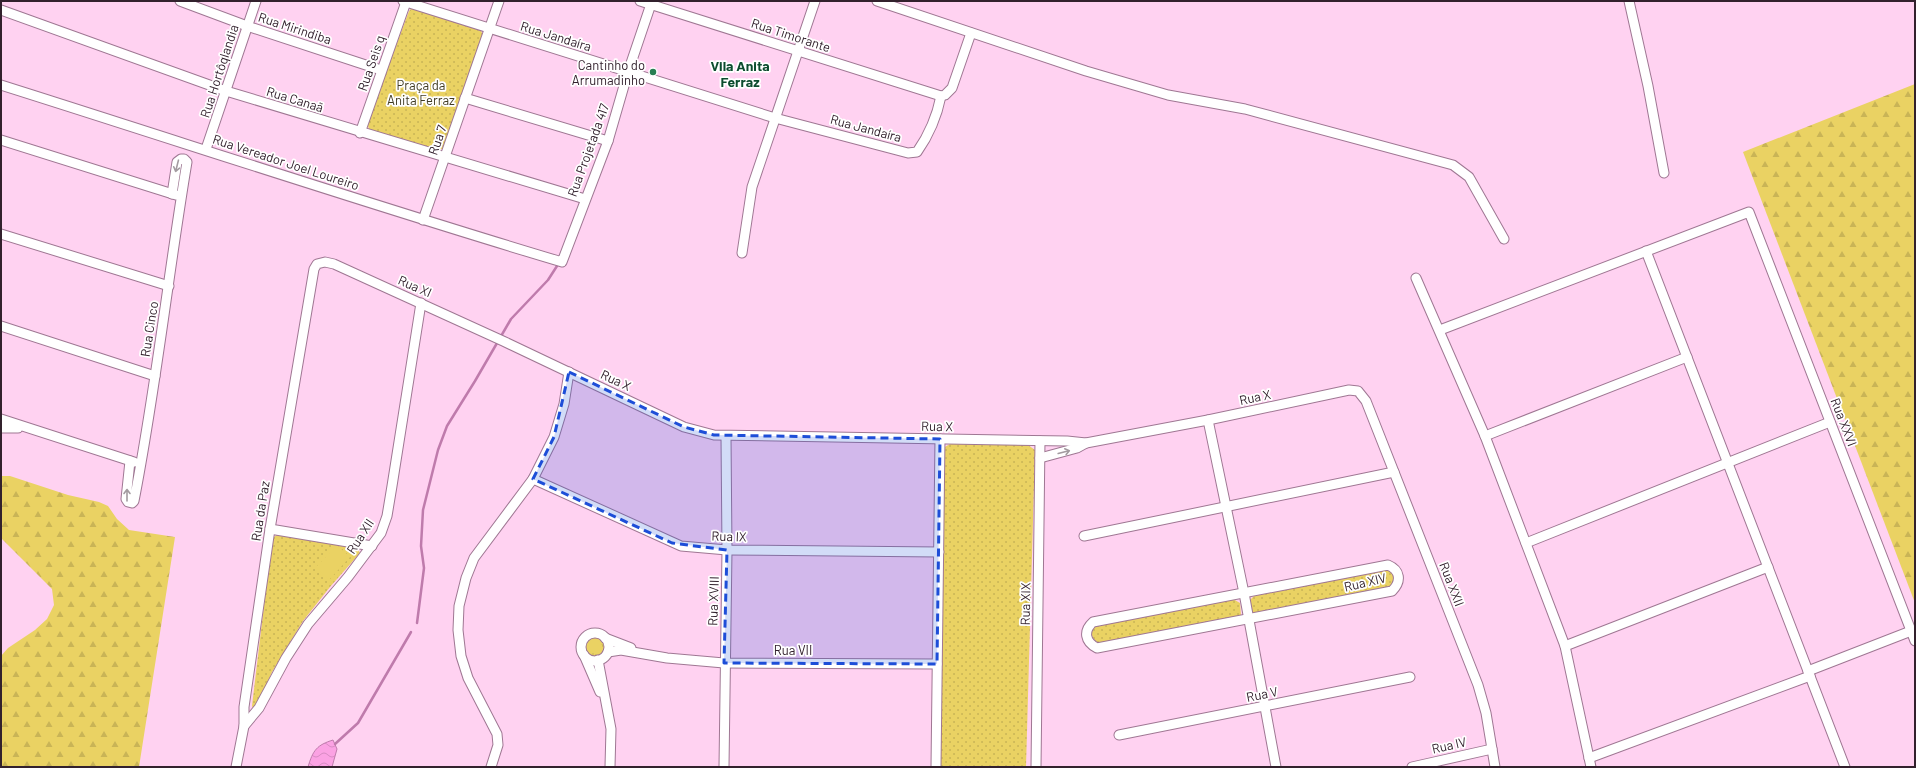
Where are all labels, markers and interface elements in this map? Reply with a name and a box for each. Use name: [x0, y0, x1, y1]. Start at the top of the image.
street label: Rua Mirindiba: [256, 9, 334, 47]
street label: Rua Timorante: [749, 15, 833, 55]
street label: Rua Jandaíra: [519, 18, 593, 54]
street label: Rua Hortôqlandia: [196, 22, 242, 120]
street label: Rua Seis q: [354, 33, 388, 93]
place label: Cantinho do Arrumadinho: [572, 57, 645, 88]
district label: Vila Anita Ferraz: [710, 57, 770, 90]
marker: Cantinho do Arrumadinho: [648, 67, 658, 77]
park label: Praça da Anita Ferraz: [387, 77, 455, 108]
street label: Rua Canaã: [265, 83, 325, 115]
street label: Rua Projetada 417: [564, 101, 612, 199]
street label: Rua Jandaíra: [829, 111, 903, 145]
street label: Rua 7: [424, 123, 450, 157]
street label: Rua Vereador Joel Loureiro: [211, 131, 361, 193]
one-way arrow: [173, 160, 181, 173]
street label: Rua XI: [396, 272, 434, 300]
street label: Rua Cinco: [137, 300, 161, 358]
street label: Rua X: [598, 366, 634, 394]
street label: Rua X: [1238, 386, 1273, 408]
street label: Rua XXVI: [1827, 396, 1861, 448]
street label: Rua X: [921, 418, 953, 434]
one-way arrow: [1057, 448, 1070, 455]
street label: Rua da Paz: [247, 480, 273, 542]
one-way arrow: [123, 489, 131, 502]
street label: Rua XII: [343, 515, 377, 557]
street label: Rua IX: [711, 527, 747, 545]
street label: Rua XXII: [1436, 560, 1468, 608]
street label: Rua XIV: [1342, 569, 1388, 595]
street label: Rua XVIII: [704, 576, 722, 626]
street label: Rua XIX: [1017, 582, 1033, 626]
street label: Rua VII: [774, 642, 812, 658]
street label: Rua V: [1245, 683, 1279, 705]
street label: Rua IV: [1430, 733, 1468, 757]

